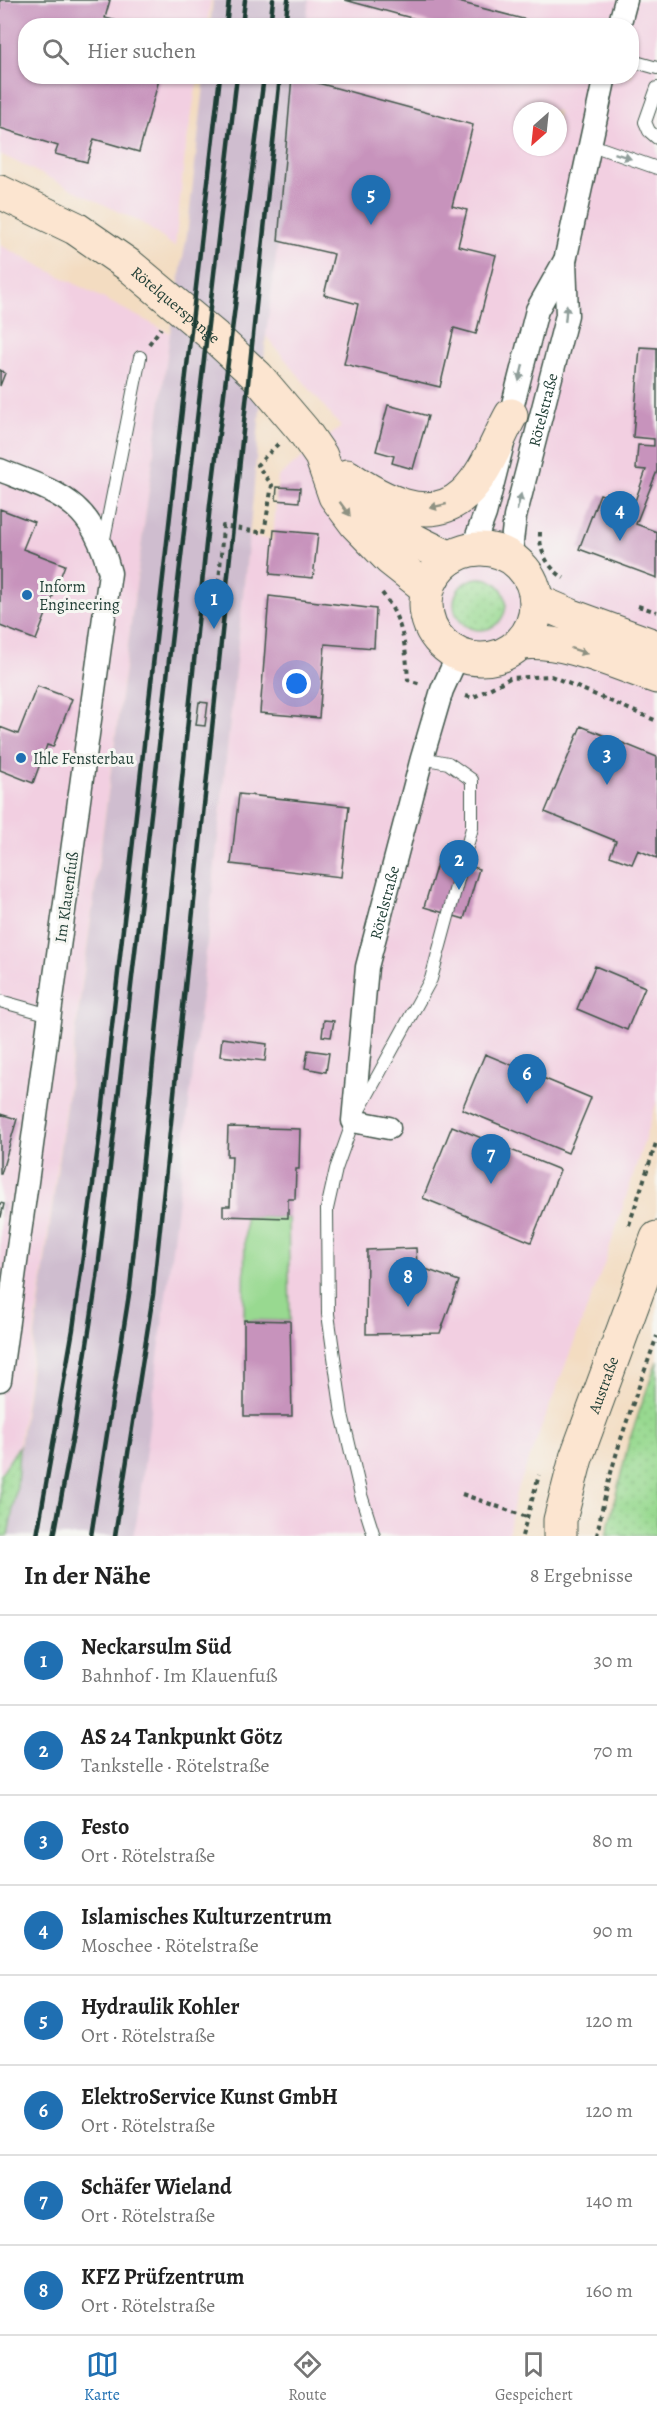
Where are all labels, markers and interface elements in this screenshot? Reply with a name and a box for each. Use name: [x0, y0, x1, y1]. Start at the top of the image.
search box: [18, 18, 639, 84]
icon: search: [39, 35, 72, 68]
text: Hier suchen: [87, 36, 196, 66]
north arrow: [513, 102, 567, 156]
one-way arrow: [614, 151, 632, 161]
pin: 5: [352, 176, 391, 225]
street label: Rötelquerspange: [126, 261, 225, 349]
one-way arrow: [561, 303, 570, 322]
one-way arrow: [516, 364, 526, 382]
street label: Rötelstraße: [524, 371, 564, 449]
one-way arrow: [514, 492, 524, 511]
pin: 4: [600, 492, 640, 541]
one-way arrow: [339, 501, 351, 516]
one-way arrow: [429, 502, 447, 512]
place label: Inform Engineering: [39, 576, 120, 616]
pin: 1: [194, 580, 234, 629]
marker: Inform Engineering: [20, 588, 34, 602]
one-way arrow: [570, 647, 588, 656]
your location: [282, 669, 311, 698]
pin: 3: [588, 736, 626, 785]
place label: Ihle Fensterbau: [33, 748, 135, 770]
marker: Ihle Fensterbau: [14, 751, 28, 765]
pin: 2: [440, 840, 478, 890]
street label: Im Klauenfuß: [50, 850, 84, 944]
street label: Rötelstraße: [365, 863, 405, 942]
pin: 6: [508, 1054, 546, 1104]
pin: 7: [472, 1134, 510, 1184]
pin: 8: [388, 1258, 428, 1307]
street label: Austraße: [583, 1353, 624, 1418]
text: In der Nähe: [24, 1558, 151, 1593]
text: 8 Ergebnisse: [530, 1562, 633, 1589]
text: Neckarsulm Süd: [81, 1632, 232, 1662]
text: 1: [40, 1647, 47, 1674]
text: 30 m: [593, 1647, 633, 1674]
text: Bahnhof · Im Klauenfuß: [81, 1662, 277, 1689]
text: AS 24 Tankpunkt Götz: [81, 1722, 282, 1752]
text: 2: [39, 1737, 48, 1764]
text: 70 m: [593, 1737, 633, 1764]
text: Tankstelle · Rötelstraße: [81, 1752, 270, 1779]
text: Festo: [81, 1812, 129, 1842]
text: 3: [39, 1827, 48, 1854]
text: 80 m: [592, 1827, 633, 1854]
text: Ort · Rötelstraße: [81, 1842, 215, 1869]
text: Islamisches Kulturzentrum: [81, 1902, 332, 1932]
text: 4: [39, 1917, 48, 1944]
text: 90 m: [593, 1917, 633, 1944]
text: Moschee · Rötelstraße: [81, 1932, 259, 1959]
text: Hydraulik Kohler: [81, 1992, 239, 2022]
text: 5: [39, 2007, 48, 2034]
text: 120 m: [585, 2007, 633, 2034]
text: Ort · Rötelstraße: [81, 2022, 215, 2049]
text: ElektroService Kunst GmbH: [81, 2082, 338, 2112]
text: 6: [39, 2097, 48, 2124]
text: 120 m: [585, 2097, 633, 2124]
text: Ort · Rötelstraße: [81, 2112, 215, 2139]
text: Schäfer Wieland: [81, 2172, 232, 2202]
text: 7: [39, 2187, 48, 2214]
text: 140 m: [586, 2187, 633, 2214]
text: Ort · Rötelstraße: [81, 2202, 215, 2229]
text: KFZ Prüfzentrum: [81, 2262, 244, 2292]
text: 8: [39, 2277, 48, 2304]
text: 160 m: [586, 2277, 633, 2304]
text: Ort · Rötelstraße: [81, 2292, 215, 2319]
tab: Karte: [84, 2348, 120, 2406]
tab: Route: [288, 2348, 327, 2406]
tab: Gespeichert: [495, 2348, 573, 2406]

